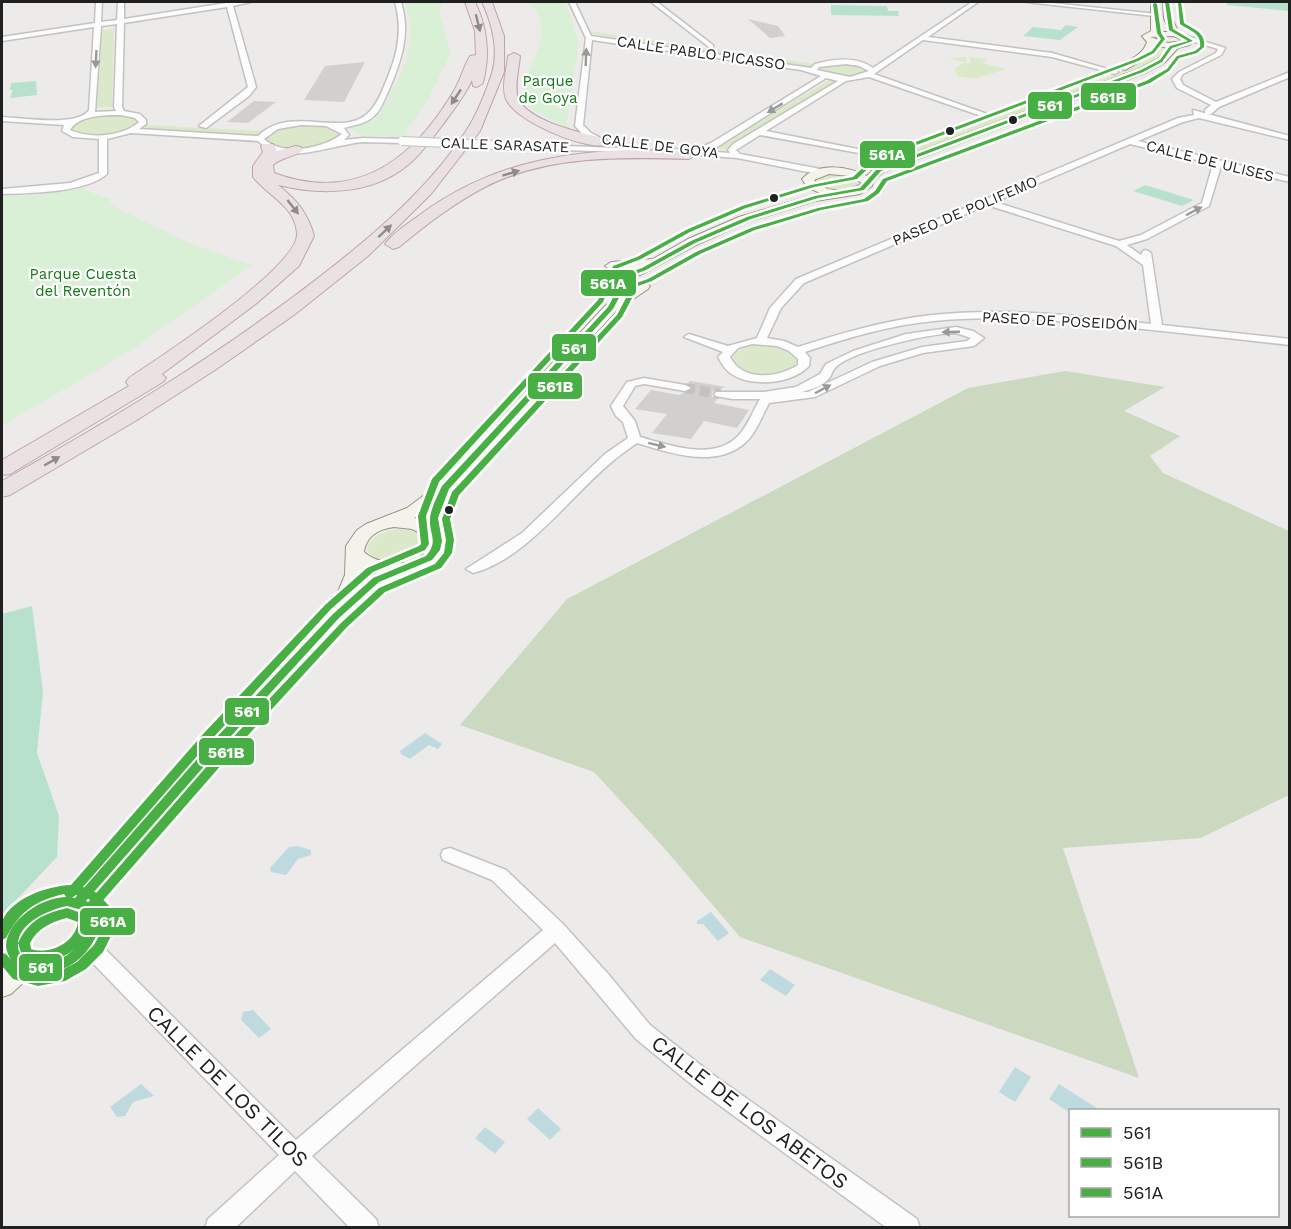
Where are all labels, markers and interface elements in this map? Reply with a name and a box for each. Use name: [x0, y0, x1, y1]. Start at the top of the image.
one-way arrow: [473, 14, 483, 32]
street label: CALLE PABLO PICASSO: [616, 32, 786, 74]
one-way arrow: [582, 47, 591, 66]
one-way arrow: [91, 50, 100, 69]
park label: Parque de Goya: [519, 72, 578, 107]
line badge: 561B: [1080, 82, 1137, 111]
text: 561B: [1090, 88, 1126, 107]
one-way arrow: [450, 89, 461, 105]
line badge: 561: [1027, 91, 1073, 120]
text: 561: [1037, 96, 1063, 115]
one-way arrow: [766, 103, 783, 113]
unlabelled marker: [1007, 114, 1019, 126]
unlabelled marker: [944, 125, 956, 137]
street label: CALLE DE GOYA: [601, 130, 720, 162]
street label: CALLE SARASATE: [440, 134, 570, 156]
street label: CALLE DE ULISES: [1144, 136, 1276, 186]
line badge: 561A: [859, 140, 916, 169]
text: 561A: [869, 145, 905, 164]
one-way arrow: [502, 168, 520, 177]
street label: PASEO DE POLIFEMO: [890, 172, 1040, 250]
unlabelled marker: [768, 192, 780, 204]
one-way arrow: [286, 199, 299, 215]
one-way arrow: [1185, 206, 1203, 216]
one-way arrow: [377, 224, 392, 238]
park label: Parque Cuesta del Reventón: [30, 265, 137, 300]
line badge: 561A: [580, 269, 637, 297]
text: 561A: [590, 274, 626, 293]
street label: PASEO DE POSEIDÓN: [982, 307, 1138, 334]
one-way arrow: [942, 327, 961, 336]
line badge: 561: [551, 333, 597, 362]
text: 561: [561, 339, 587, 358]
line badge: 561B: [527, 372, 583, 400]
text: 561B: [537, 377, 573, 396]
one-way arrow: [814, 384, 831, 394]
one-way arrow: [647, 440, 666, 450]
one-way arrow: [44, 456, 60, 467]
unlabelled marker: [443, 504, 455, 516]
line badge: 561: [224, 697, 270, 726]
text: 561: [234, 702, 260, 721]
line badge: 561B: [198, 737, 255, 766]
text: 561B: [208, 743, 244, 762]
line badge: 561A: [79, 907, 136, 936]
text: 561A: [90, 912, 126, 931]
line badge: 561: [18, 953, 63, 982]
text: 561: [28, 958, 54, 977]
street label: CALLE DE LOS TILOS: [142, 1000, 314, 1172]
street label: CALLE DE LOS ABETOS: [647, 1030, 853, 1194]
legend: [1069, 1109, 1279, 1217]
text: 561: [1123, 1122, 1151, 1143]
text: 561B: [1123, 1152, 1163, 1173]
text: 561A: [1123, 1182, 1163, 1203]

